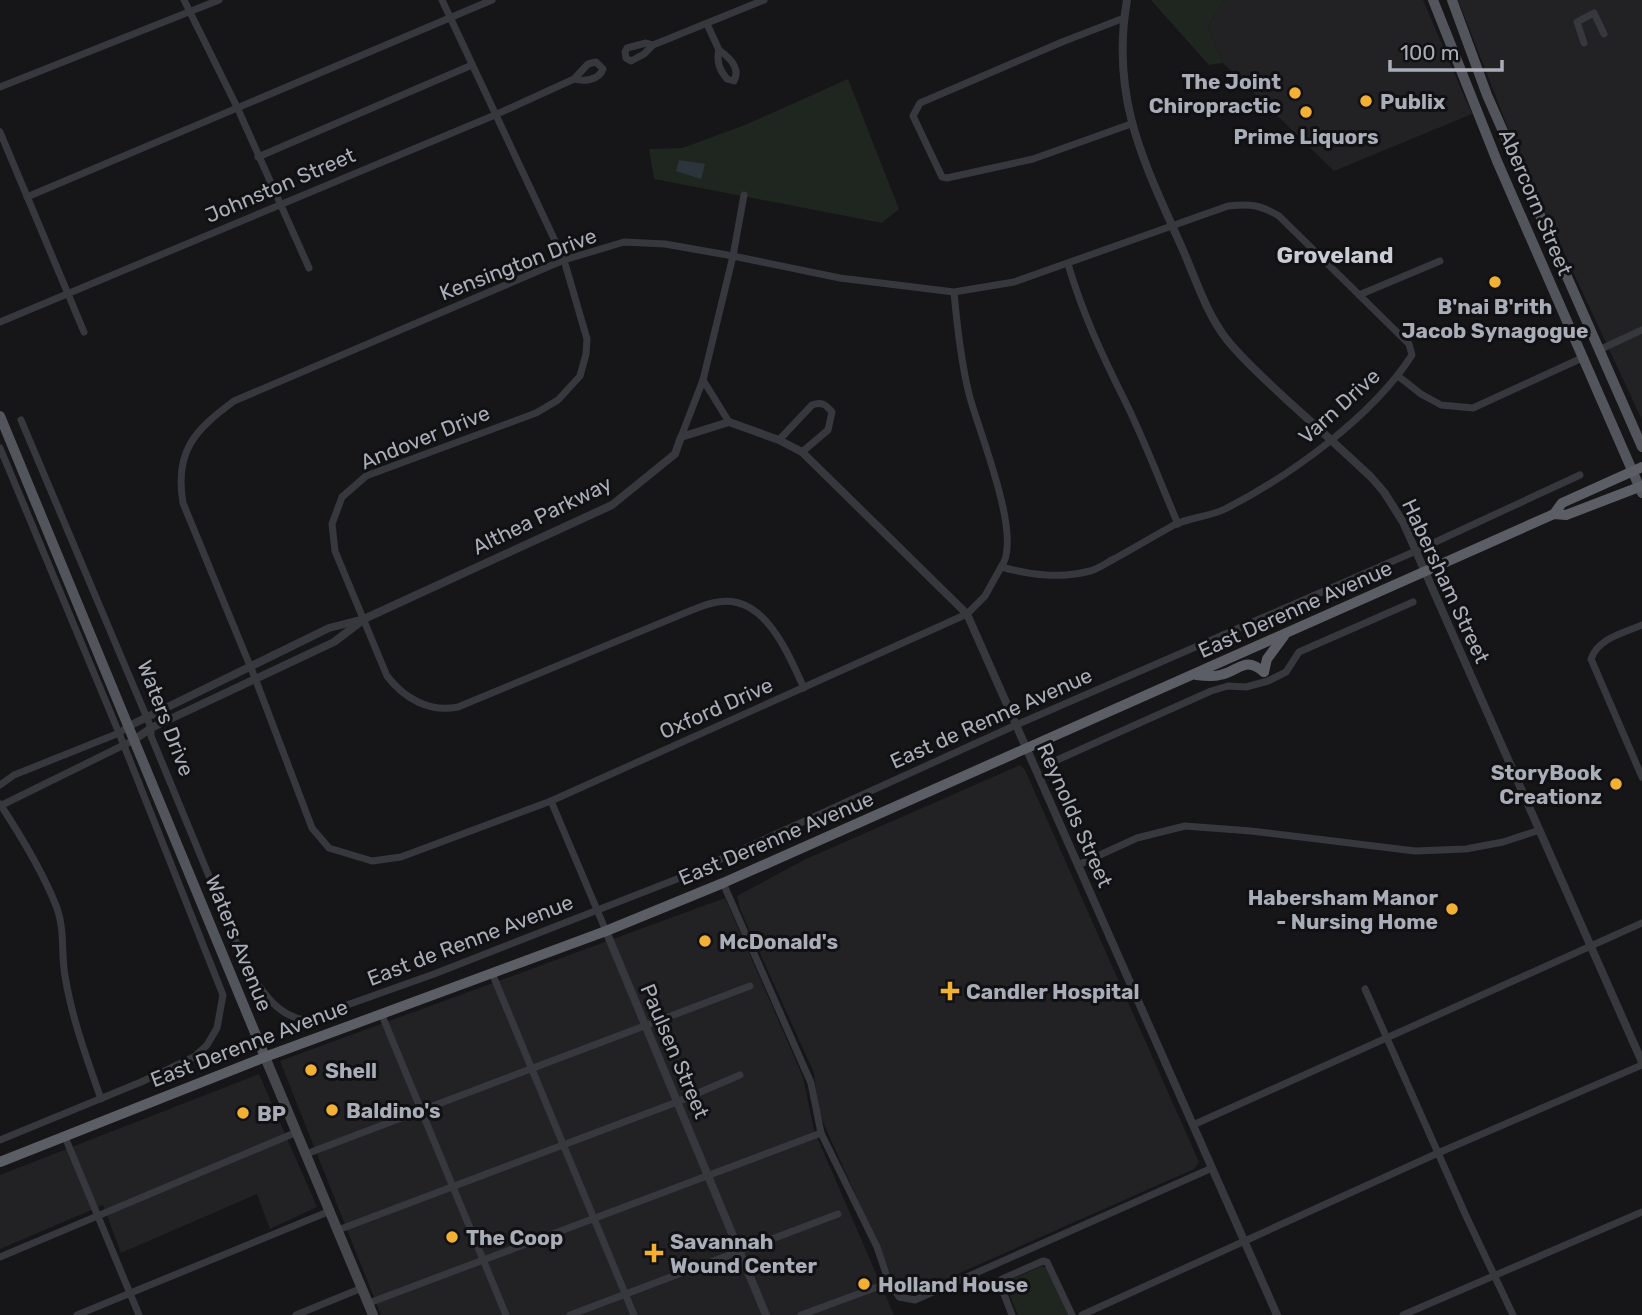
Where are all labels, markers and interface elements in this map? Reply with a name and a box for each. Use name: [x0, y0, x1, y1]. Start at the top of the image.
scale bar: [1390, 28, 1502, 72]
text: 100 m: [1400, 40, 1459, 65]
place label: The Joint Chiropractic: [1149, 69, 1281, 118]
marker: The Joint Chiropractic: [1287, 85, 1303, 101]
place label: Publix: [1380, 89, 1446, 114]
marker: Publix: [1358, 93, 1374, 109]
marker: Prime Liquors: [1298, 104, 1314, 120]
place label: Prime Liquors: [1233, 124, 1379, 149]
street label: Abercorn Street: [1494, 125, 1578, 279]
street label: Johnston Street: [201, 142, 359, 228]
street label: Kensington Drive: [436, 223, 600, 305]
district label: Groveland: [1277, 241, 1393, 269]
marker: B'nai B'rith Jacob Synagogue: [1487, 274, 1503, 290]
place label: B'nai B'rith Jacob Synagogue: [1401, 294, 1589, 343]
street label: Varn Drive: [1293, 363, 1385, 449]
street label: Andover Drive: [357, 400, 493, 474]
street label: Althea Parkway: [468, 470, 616, 560]
street label: Habersham Street: [1397, 495, 1495, 667]
street label: East Derenne Avenue: [1194, 555, 1396, 663]
street label: Waters Drive: [132, 656, 200, 780]
street label: East de Renne Avenue: [886, 662, 1096, 774]
street label: Oxford Drive: [655, 672, 777, 744]
street label: Reynolds Street: [1032, 739, 1118, 891]
place label: StoryBook Creationz: [1491, 760, 1603, 809]
marker: StoryBook Creationz: [1608, 776, 1624, 792]
street label: East Derenne Avenue: [675, 786, 877, 890]
street label: Waters Avenue: [200, 871, 278, 1015]
place label: Habersham Manor - Nursing Home: [1248, 885, 1438, 934]
street label: East de Renne Avenue: [364, 889, 576, 991]
marker: Habersham Manor - Nursing Home: [1444, 901, 1460, 917]
place label: McDonald's: [719, 929, 838, 954]
marker: McDonald's: [697, 933, 713, 949]
place label: Candler Hospital: [966, 979, 1140, 1004]
street label: Paulsen Street: [635, 980, 715, 1122]
marker: Candler Hospital: [940, 981, 960, 1001]
street label: East Derenne Avenue: [147, 994, 351, 1092]
place label: Shell: [325, 1058, 377, 1083]
marker: Shell: [303, 1062, 319, 1078]
place label: Baldino's: [346, 1098, 441, 1123]
place label: BP: [257, 1101, 286, 1126]
marker: Baldino's: [324, 1102, 340, 1118]
marker: BP: [235, 1105, 251, 1121]
place label: The Coop: [466, 1225, 563, 1250]
marker: The Coop: [444, 1229, 460, 1245]
place label: Savannah Wound Center: [670, 1229, 817, 1278]
marker: Savannah Wound Center: [644, 1243, 664, 1263]
place label: Holland House: [878, 1272, 1028, 1297]
marker: Holland House: [856, 1276, 872, 1292]

